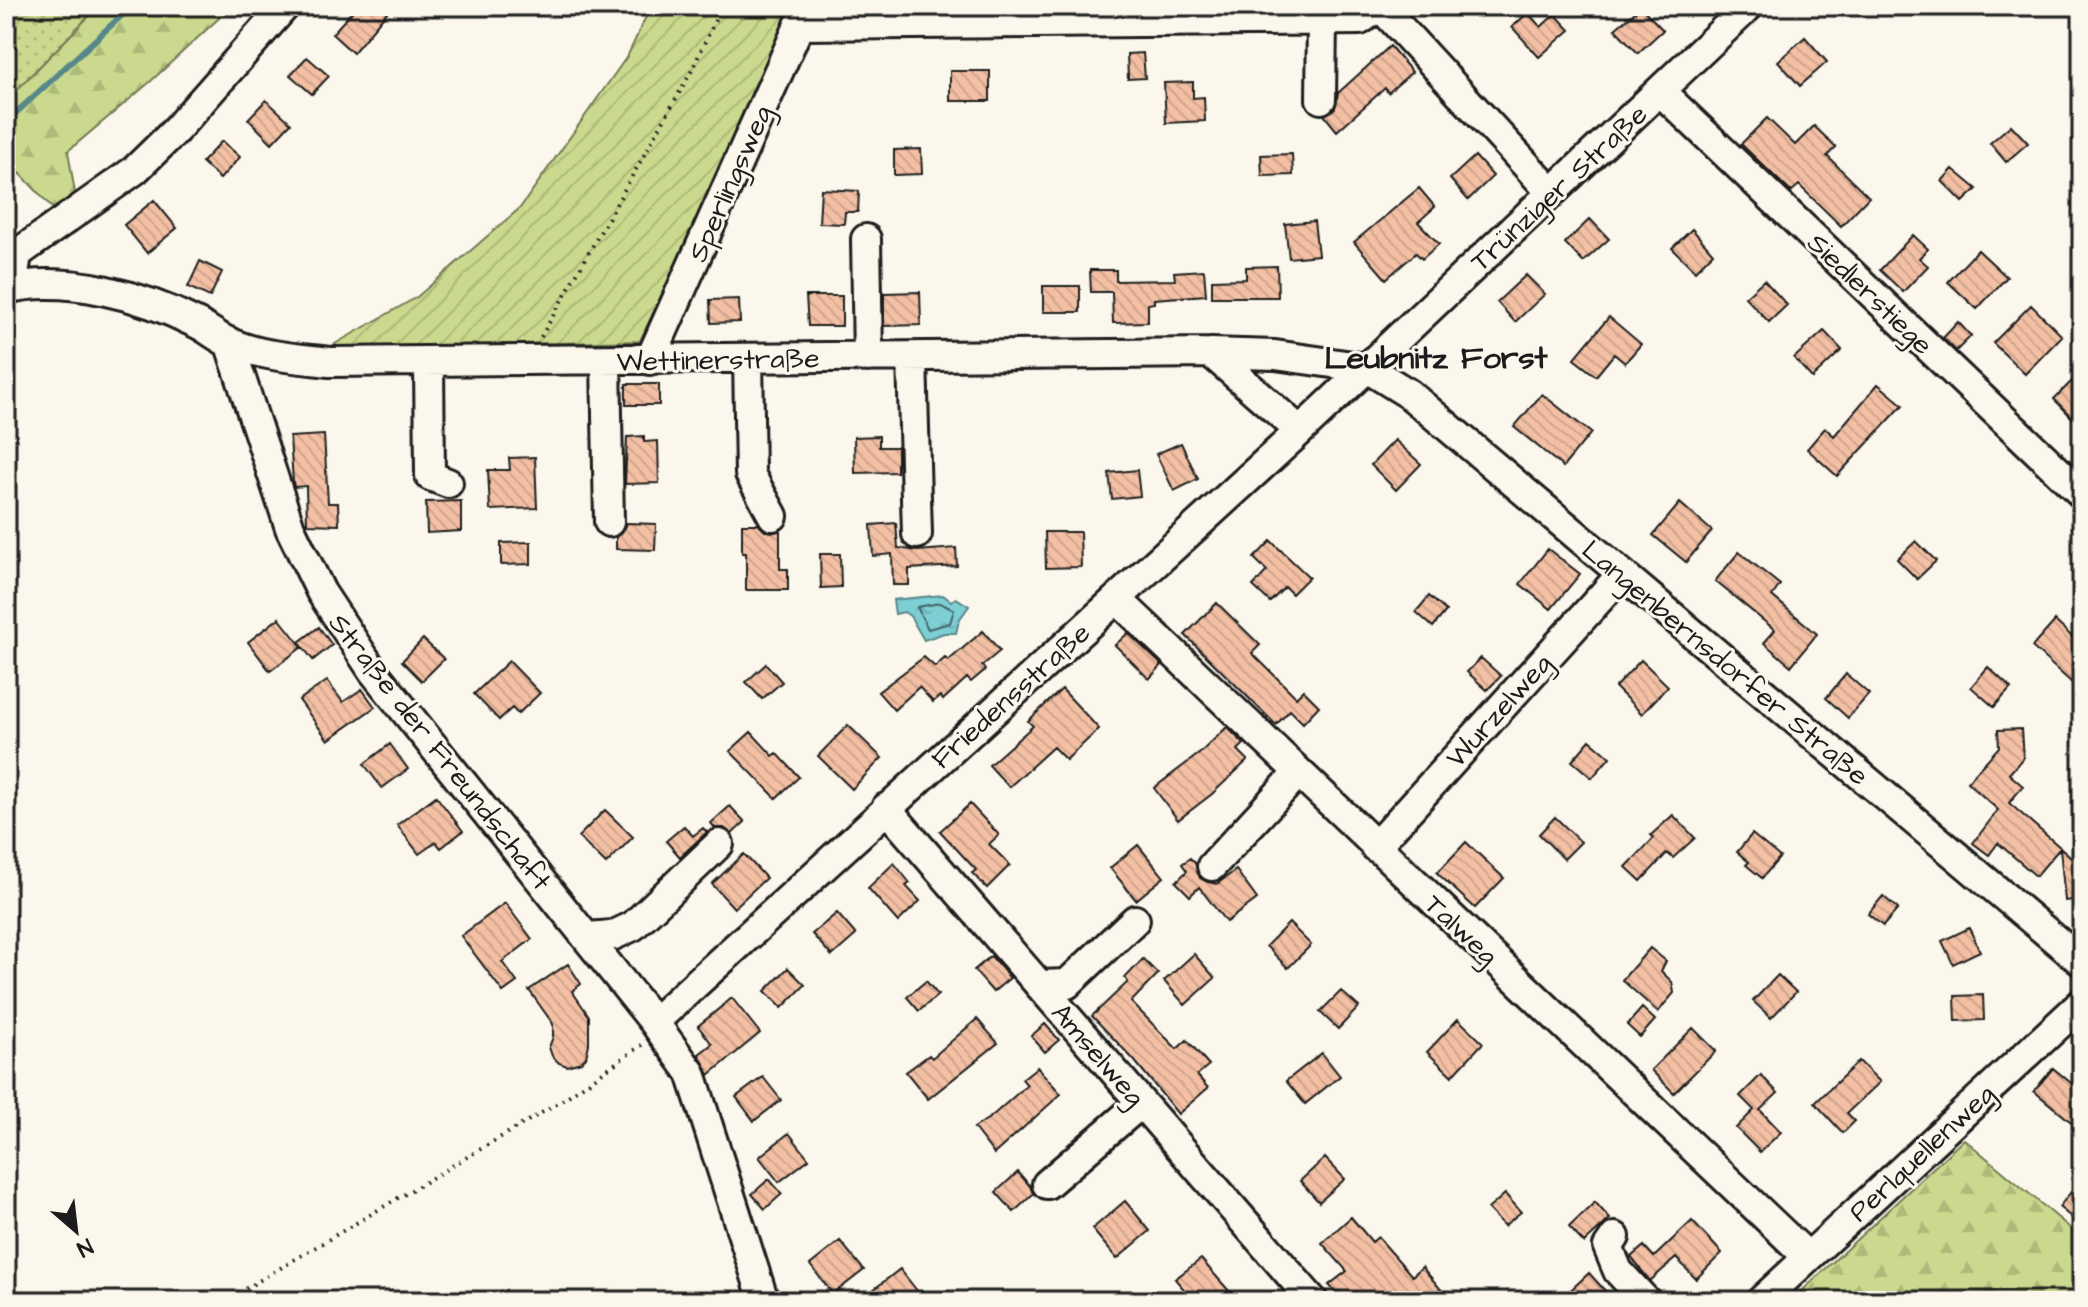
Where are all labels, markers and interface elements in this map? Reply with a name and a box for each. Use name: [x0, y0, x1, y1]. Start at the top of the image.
street label: Trünziger Straße: [1462, 96, 1657, 281]
street label: Sperlingsweg: [678, 99, 783, 268]
street label: Siedlerstiege: [1798, 224, 1941, 365]
district label: Leubnitz Forst: [1325, 336, 1549, 381]
street label: Wettinerstraße: [616, 339, 820, 382]
street label: Langenbernsdorfer Straße: [1573, 531, 1877, 796]
street label: Straße der Freundschaft: [319, 605, 561, 899]
street label: Friedensstraße: [923, 614, 1099, 778]
street label: Wurzelweg: [1437, 645, 1562, 777]
street label: Talweg: [1415, 886, 1507, 975]
street label: Amselweg: [1041, 995, 1154, 1116]
street label: Perlquellenweg: [1840, 1075, 2004, 1232]
north arrow: [36, 1191, 116, 1271]
text: N: [71, 1230, 98, 1264]

